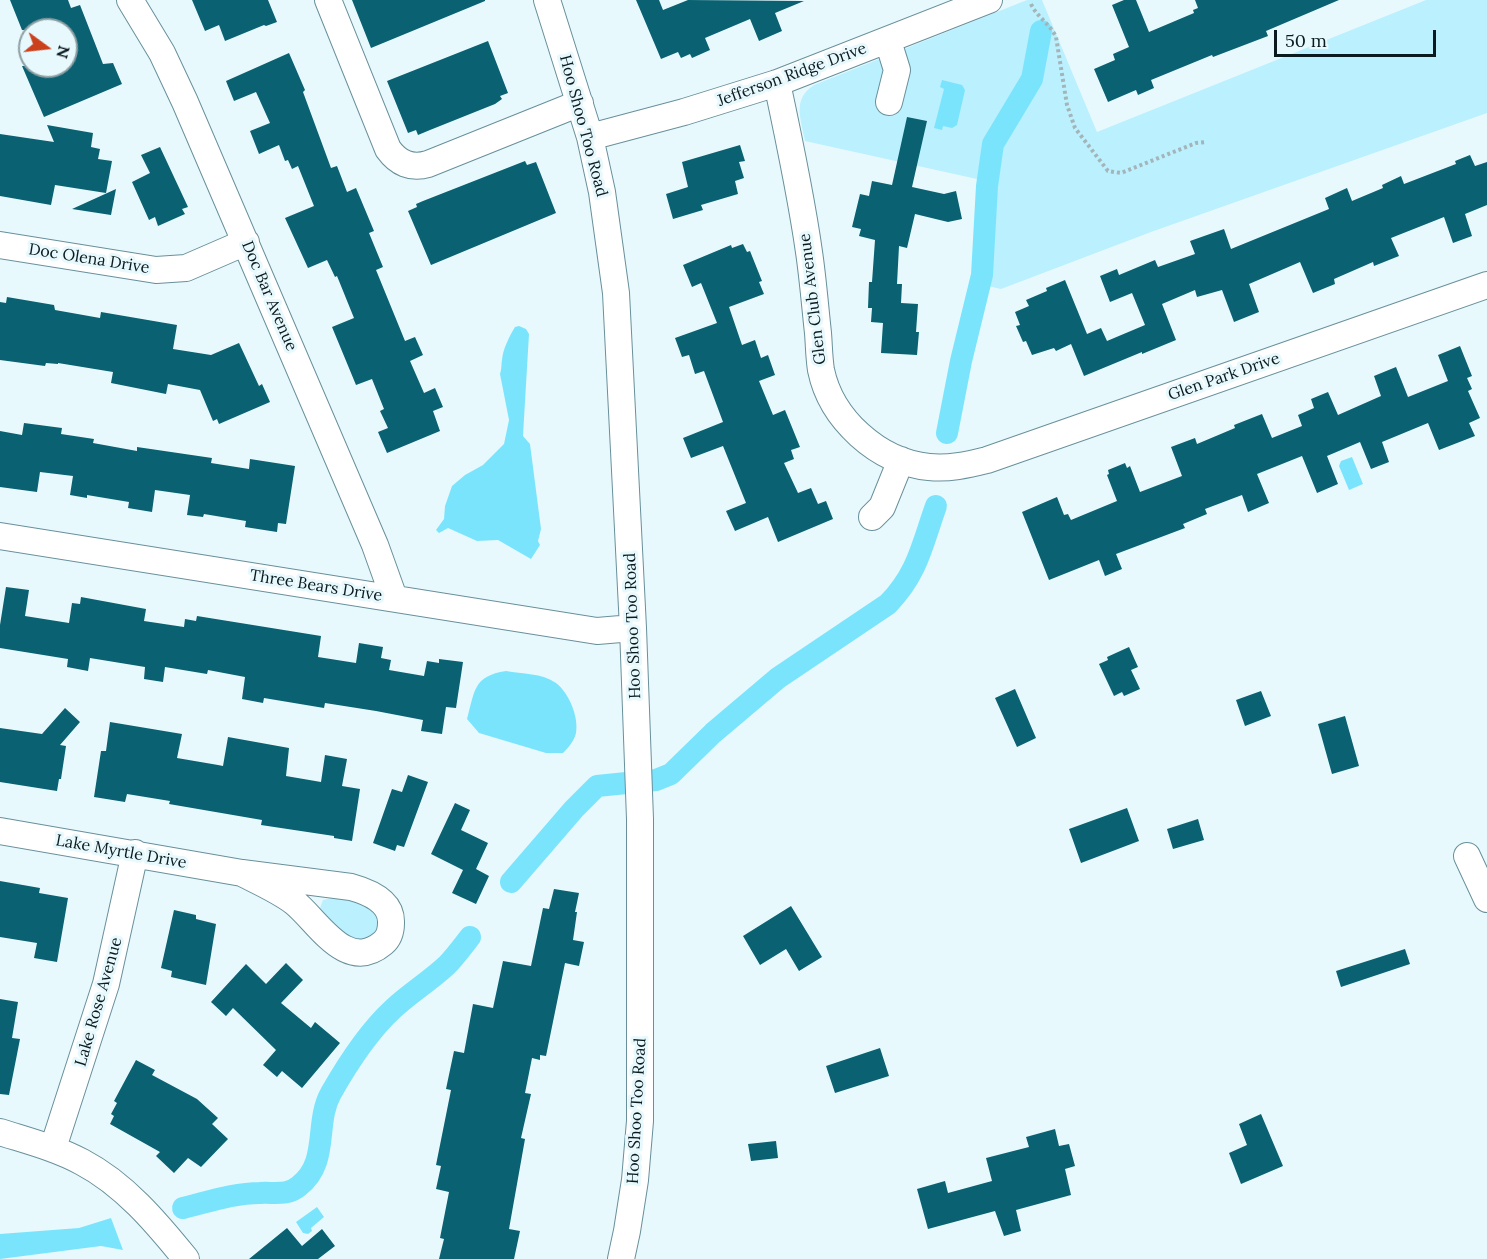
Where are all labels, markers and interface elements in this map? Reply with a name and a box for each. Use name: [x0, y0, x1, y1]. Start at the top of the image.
north arrow: [18, 18, 78, 78]
scale bar: [1277, 18, 1439, 56]
text: 50 m: [1285, 29, 1327, 52]
street label: Jefferson Ridge Drive: [715, 39, 869, 111]
text: N: [52, 44, 75, 61]
street label: Hoo Shoo Too Road: [555, 53, 611, 199]
street label: Glen Club Avenue: [795, 232, 831, 366]
street label: Doc Bar Avenue: [237, 238, 301, 354]
street label: Doc Olena Drive: [27, 240, 151, 278]
street label: Glen Park Drive: [1166, 349, 1282, 405]
street label: Hoo Shoo Too Road: [621, 553, 645, 699]
street label: Three Bears Drive: [249, 566, 383, 606]
street label: Lake Myrtle Drive: [54, 831, 188, 873]
street label: Lake Rose Avenue: [71, 935, 127, 1069]
street label: Hoo Shoo Too Road: [624, 1038, 650, 1184]

